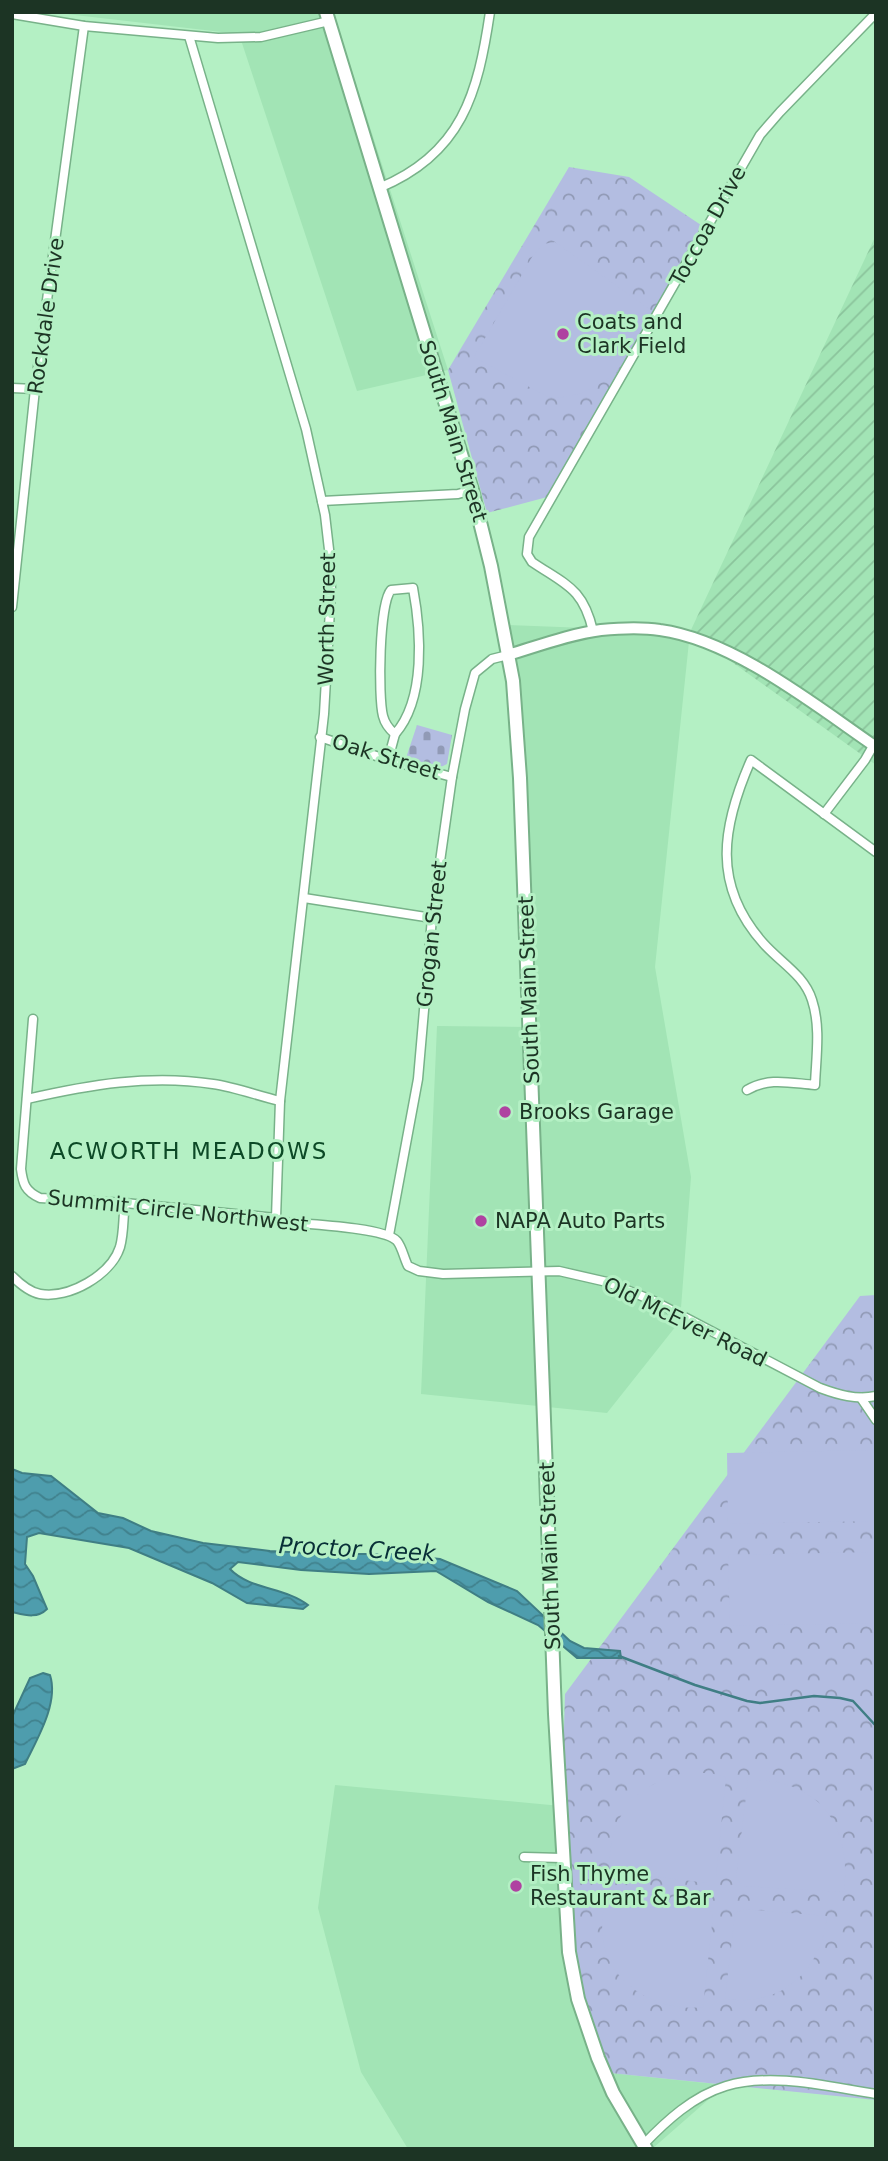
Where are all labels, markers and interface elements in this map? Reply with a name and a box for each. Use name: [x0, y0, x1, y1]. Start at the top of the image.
street label: Toccoa Drive: [665, 162, 751, 291]
street label: Rockdale Drive: [23, 236, 69, 396]
place label: Coats and Clark Field: [577, 310, 686, 358]
marker: Coats and Clark Field: [555, 326, 571, 342]
street label: South Main Street: [414, 337, 492, 525]
street label: Worth Street: [314, 552, 340, 686]
street label: Oak Street: [329, 729, 443, 785]
street label: Grogan Street: [412, 860, 452, 1008]
street label: South Main Street: [514, 895, 544, 1085]
place label: Brooks Garage: [519, 1100, 674, 1124]
marker: Brooks Garage: [497, 1104, 513, 1120]
district label: ACWORTH MEADOWS: [50, 1138, 328, 1164]
street label: Summit Circle Northwest: [46, 1185, 310, 1237]
place label: NAPA Auto Parts: [495, 1209, 665, 1233]
marker: NAPA Auto Parts: [473, 1213, 489, 1229]
street label: Old McEver Road: [599, 1272, 771, 1372]
street label: South Main Street: [535, 1461, 565, 1651]
water label: Proctor Creek: [278, 1532, 438, 1566]
place label: Fish Thyme Restaurant & Bar: [530, 1862, 711, 1910]
marker: Fish Thyme Restaurant & Bar: [508, 1878, 524, 1894]

